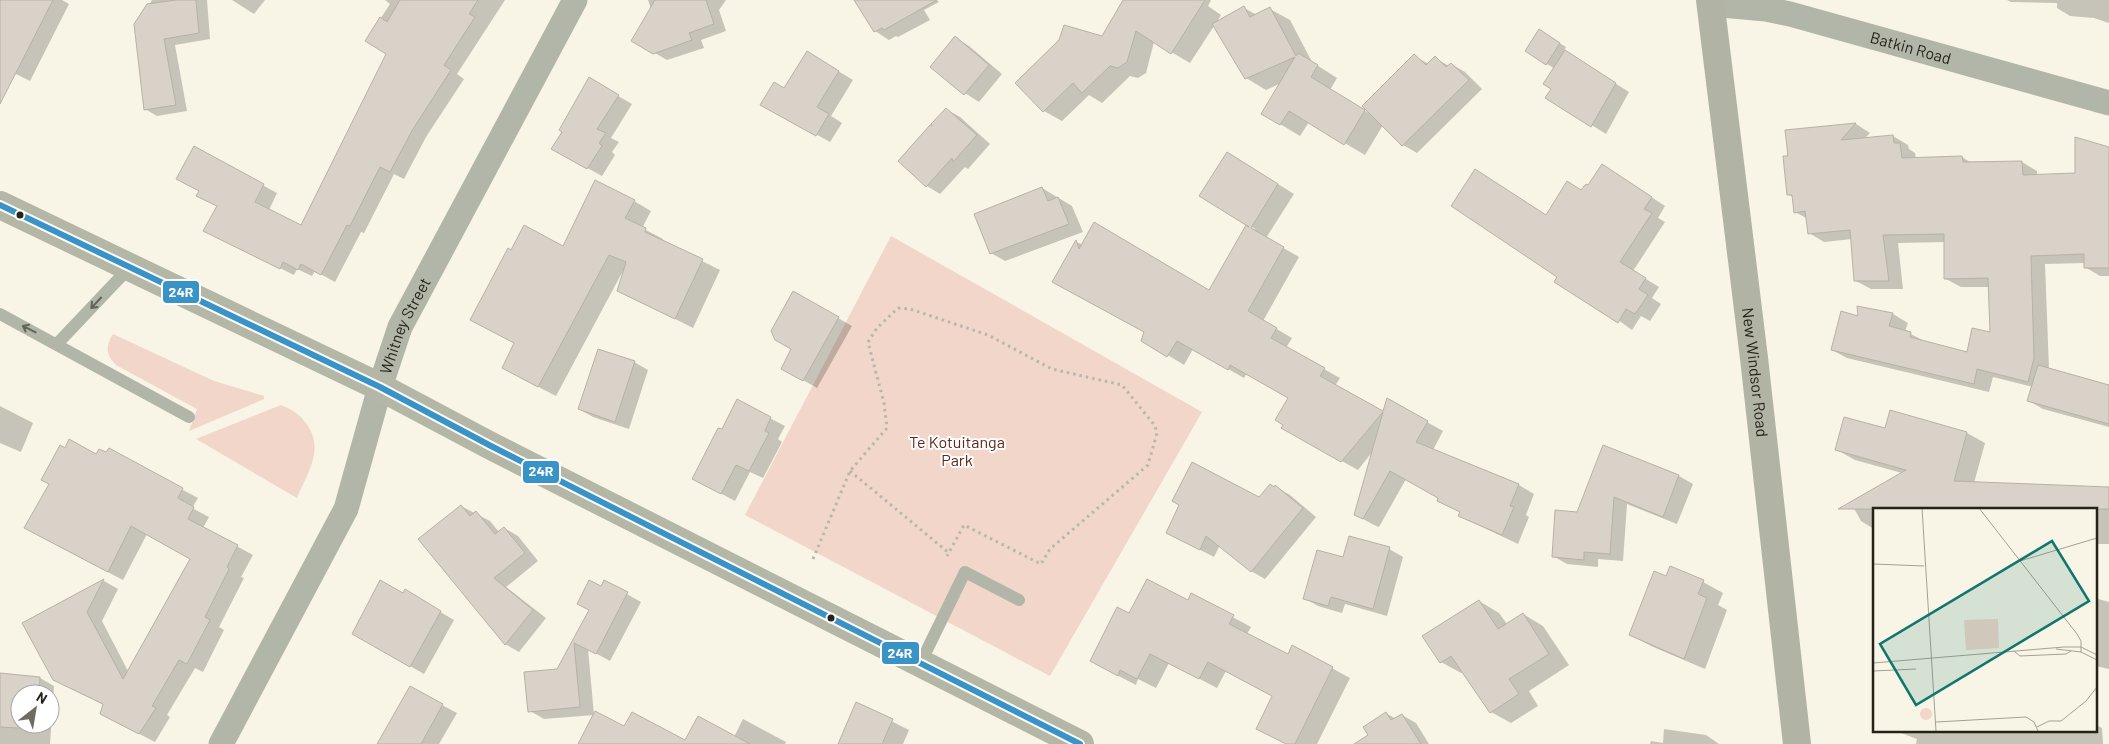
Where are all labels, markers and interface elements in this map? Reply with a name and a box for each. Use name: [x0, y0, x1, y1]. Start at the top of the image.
street label: Batkin Road: [1868, 27, 1953, 68]
unlabelled marker: [15, 210, 25, 220]
street label: Whitney Street: [375, 274, 434, 376]
line badge: 24R: [162, 280, 200, 304]
text: 24R: [169, 283, 194, 300]
one-way arrow: [90, 297, 102, 310]
street label: New Windsor Road: [1739, 306, 1773, 438]
one-way arrow: [21, 324, 36, 334]
park label: Te Kotuitanga Park: [909, 432, 1005, 469]
line badge: 24R: [522, 460, 560, 484]
text: 24R: [529, 462, 554, 479]
inset map: [1873, 508, 2096, 732]
unlabelled marker: [826, 613, 836, 623]
line badge: 24R: [881, 641, 920, 665]
text: 24R: [888, 644, 913, 661]
north arrow: [10, 684, 60, 734]
text: N: [34, 688, 50, 707]

